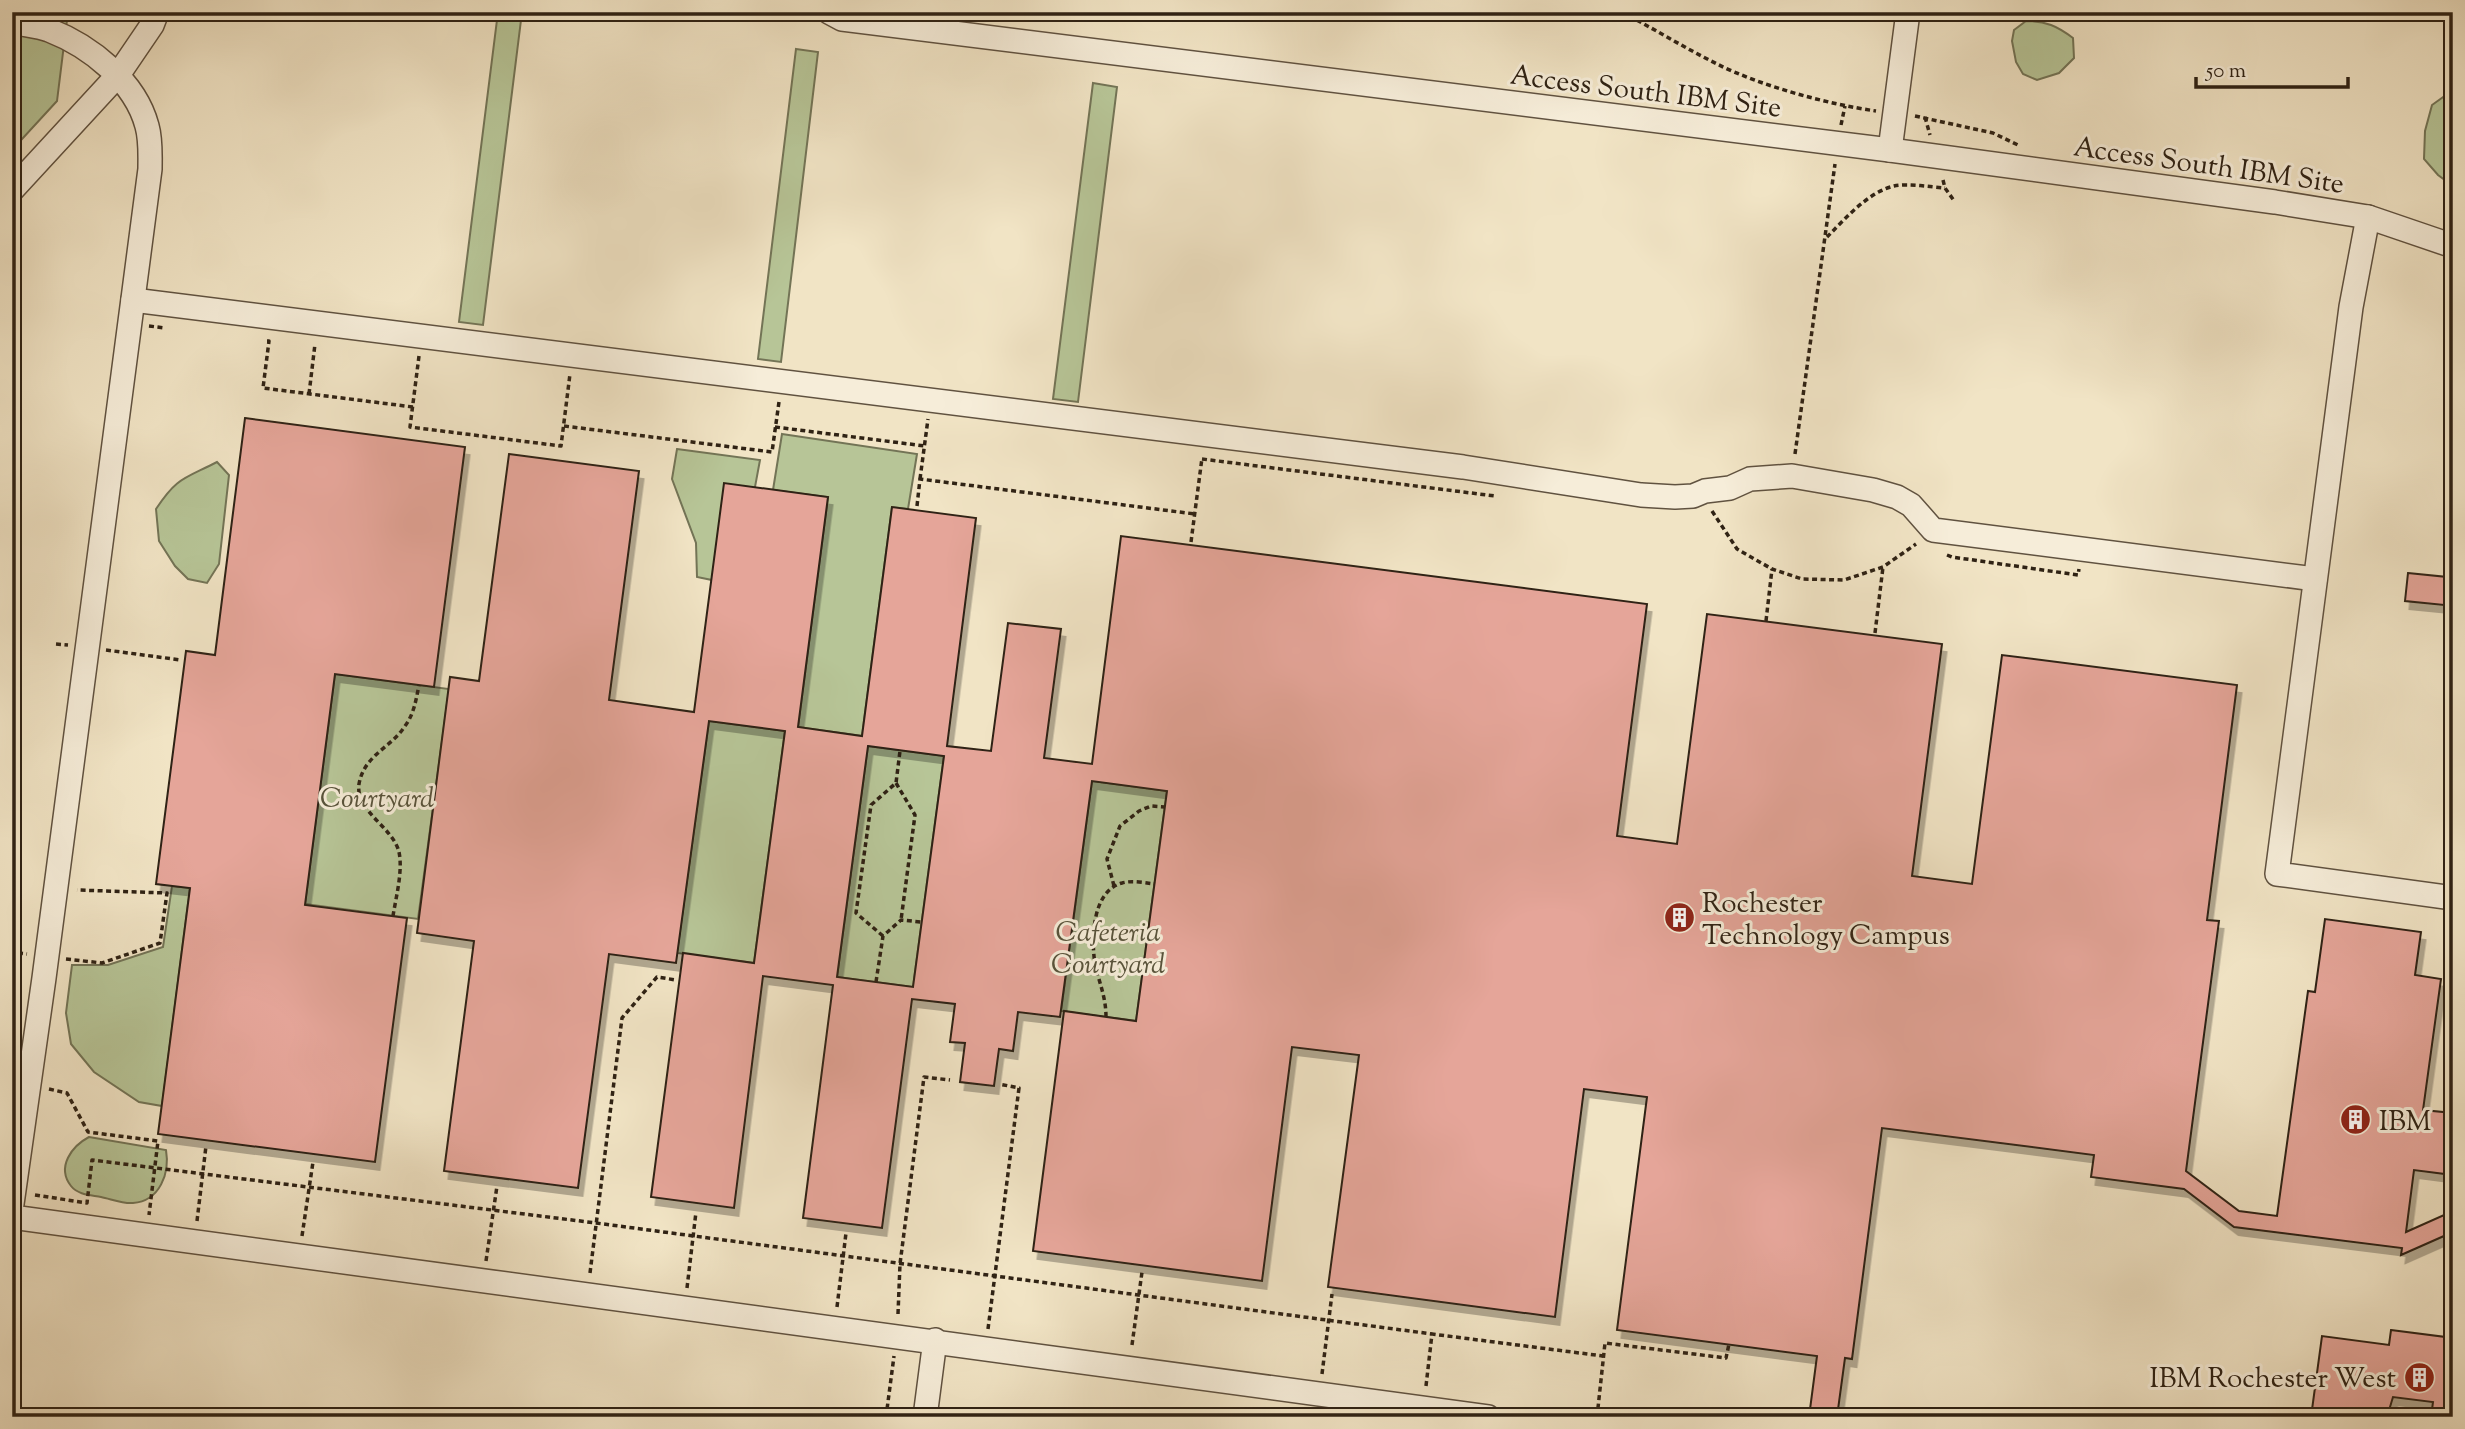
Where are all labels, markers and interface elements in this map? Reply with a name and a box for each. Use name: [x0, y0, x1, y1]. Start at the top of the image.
scale bar: [2196, 46, 2348, 90]
street label: Access South IBM Site: [1508, 56, 1784, 129]
text: 50 m: [2205, 57, 2246, 87]
street label: Access South IBM Site: [2071, 128, 2347, 206]
park label: Courtyard: [320, 780, 434, 820]
place label: Rochester Technology Campus: [1702, 885, 1950, 957]
building icon: Rochester Technology Campus: [1662, 901, 1696, 935]
park label: Cafeteria Courtyard: [1051, 914, 1165, 986]
building icon: IBM: [2339, 1103, 2373, 1137]
place label: IBM: [2379, 1103, 2431, 1143]
place label: IBM Rochester West: [2149, 1360, 2396, 1400]
building icon: IBM Rochester West: [2402, 1360, 2436, 1394]

